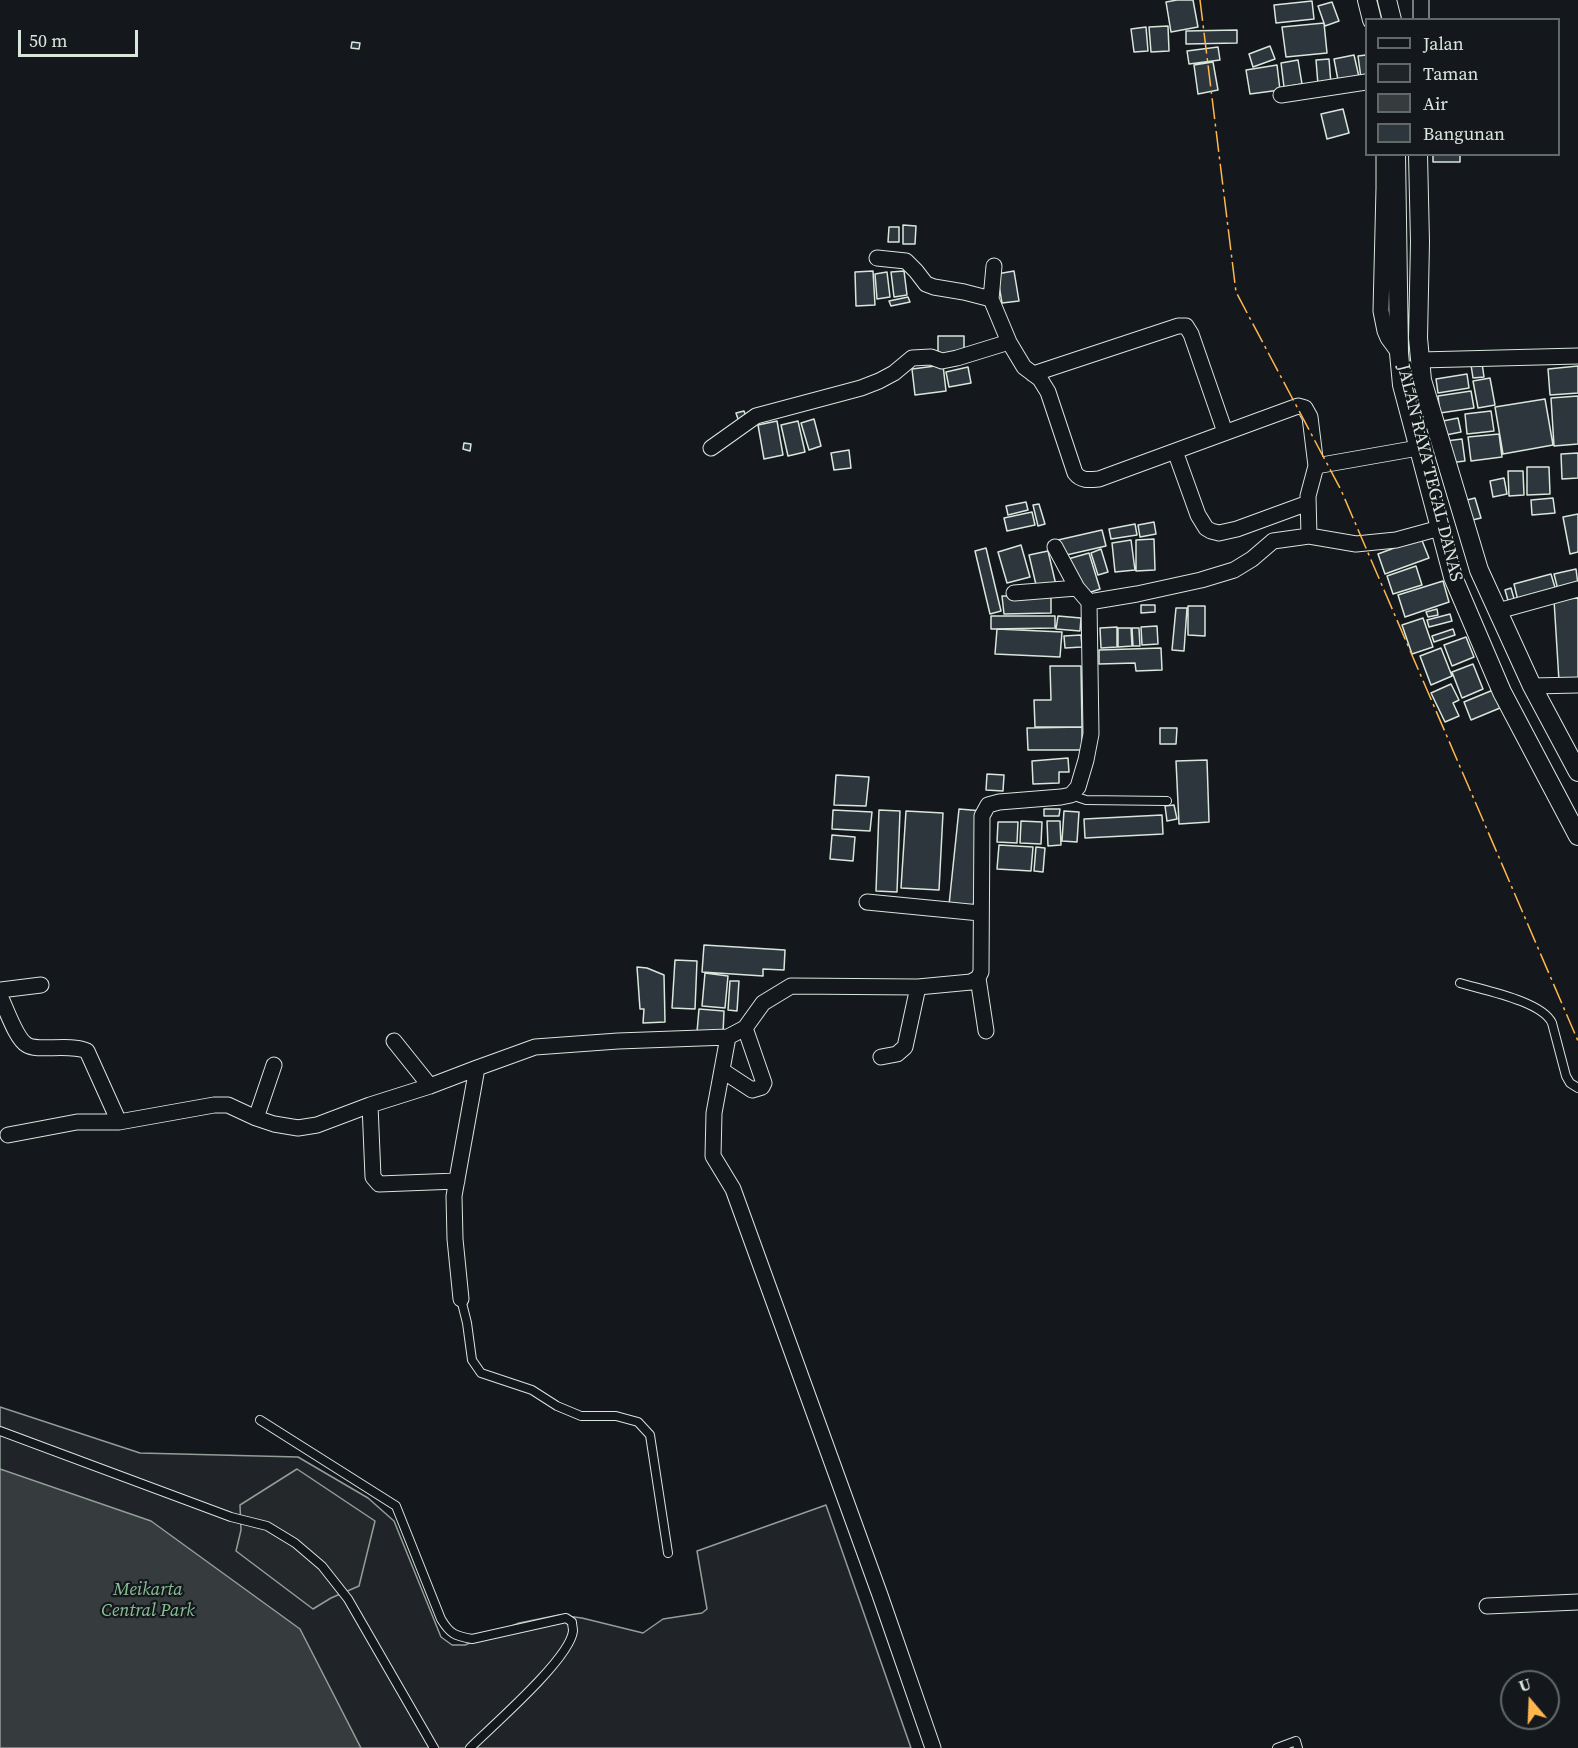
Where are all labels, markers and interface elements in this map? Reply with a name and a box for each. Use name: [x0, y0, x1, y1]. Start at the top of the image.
scale bar: [21, 18, 141, 56]
legend: [1365, 18, 1560, 156]
text: 50 m: [29, 28, 67, 53]
text: Jalan: [1423, 31, 1464, 56]
text: Taman: [1423, 61, 1478, 86]
text: Air: [1423, 91, 1448, 116]
text: Bangunan: [1423, 121, 1505, 146]
street label: JALAN RAYA TEGAL DANAS: [1391, 362, 1467, 584]
park label: Meikarta Central Park: [101, 1579, 195, 1622]
north arrow: [1500, 1670, 1560, 1730]
text: U: [1516, 1673, 1534, 1697]

